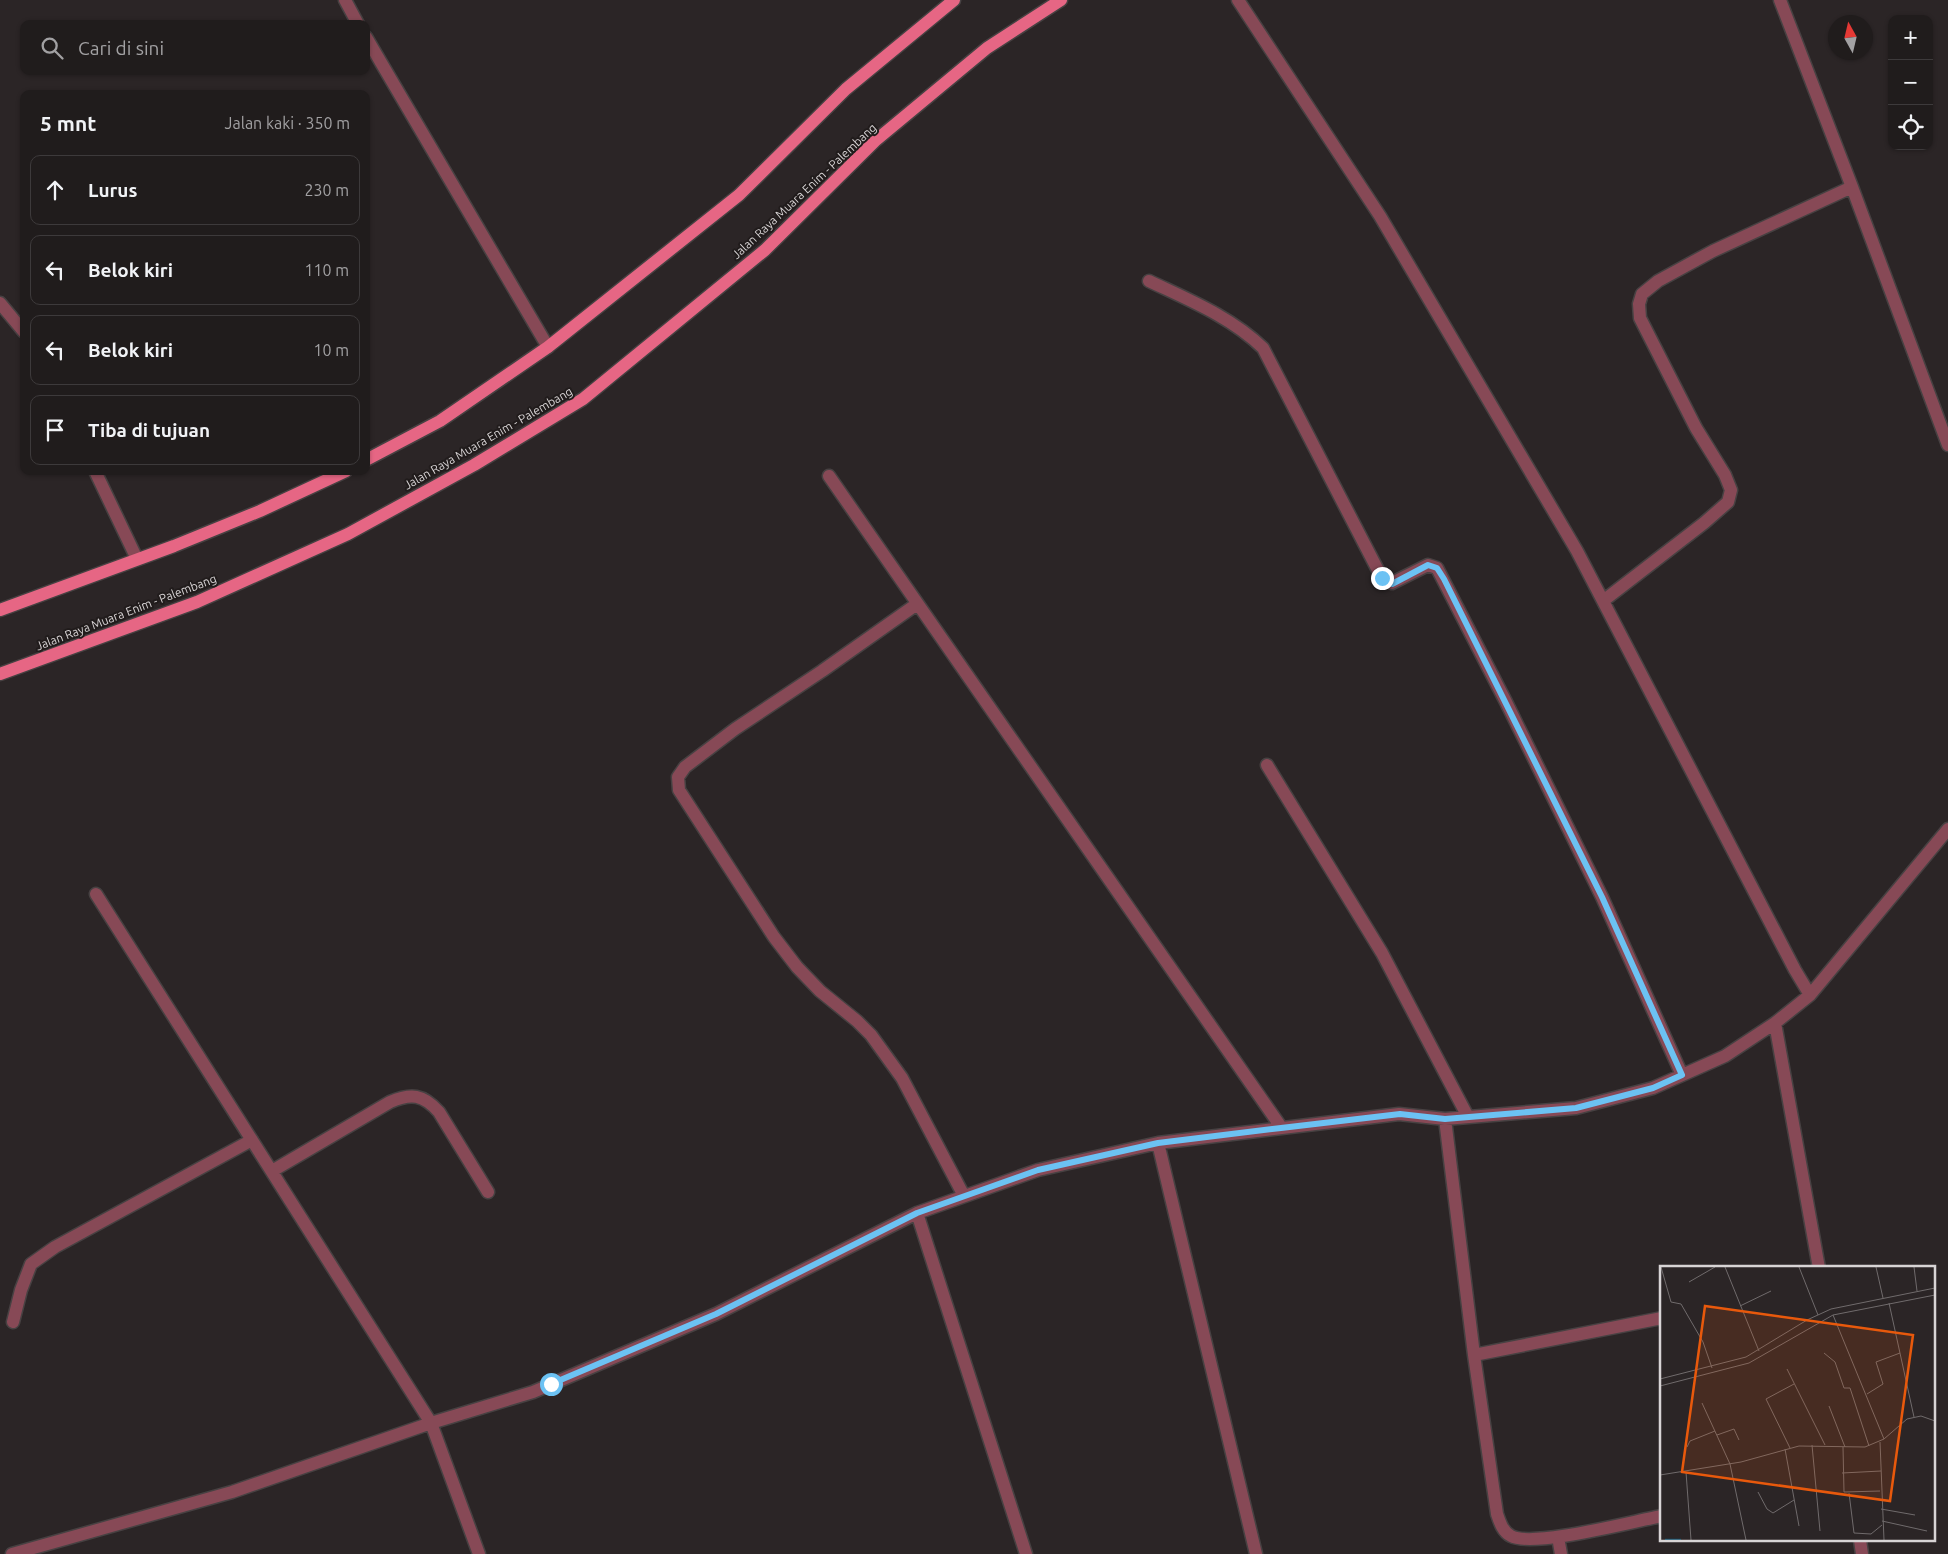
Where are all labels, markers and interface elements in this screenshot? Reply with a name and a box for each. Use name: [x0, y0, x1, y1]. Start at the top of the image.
north arrow: [1828, 15, 1873, 60]
map controls: [1888, 15, 1933, 150]
button: +: [1888, 15, 1933, 60]
search box: [20, 20, 370, 75]
icon: search: [38, 34, 66, 62]
text: Cari di sini: [78, 37, 164, 59]
button: −: [1888, 60, 1933, 105]
button: locate: [1888, 105, 1933, 150]
text: 5 mnt: [40, 111, 96, 135]
text: Jalan kaki · 350 m: [225, 114, 350, 132]
street label: Jalan Raya Muara Enim - Palembang: [729, 121, 879, 261]
icon: ahead: [41, 176, 69, 204]
text: Lurus: [88, 179, 137, 201]
text: 230 m: [304, 181, 349, 199]
icon: left: [41, 256, 69, 284]
text: Belok kiri: [88, 259, 173, 281]
text: 110 m: [304, 261, 349, 279]
icon: left: [41, 336, 69, 364]
text: Belok kiri: [88, 339, 173, 361]
text: 10 m: [313, 341, 349, 359]
street label: Jalan Raya Muara Enim - Palembang: [401, 384, 575, 492]
icon: arrive: [41, 416, 69, 444]
text: Tiba di tujuan: [88, 419, 210, 441]
route end: [1371, 567, 1394, 590]
street label: Jalan Raya Muara Enim - Palembang: [34, 571, 218, 653]
inset map: [1660, 1266, 1936, 1542]
route start: [540, 1373, 563, 1396]

